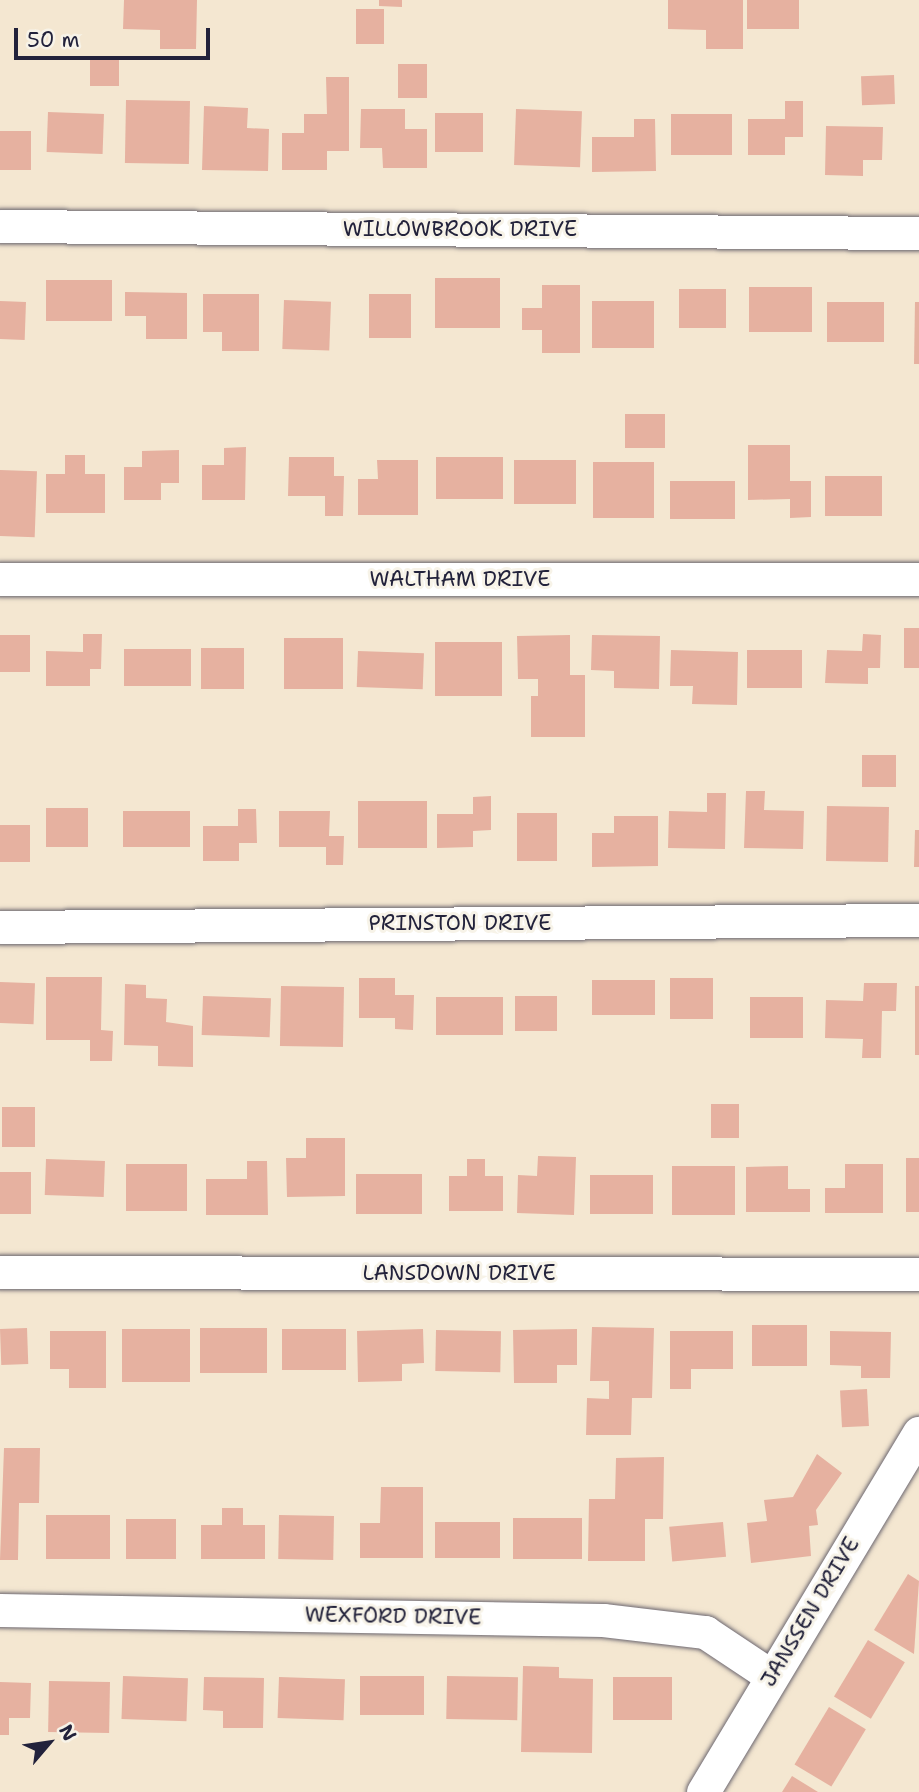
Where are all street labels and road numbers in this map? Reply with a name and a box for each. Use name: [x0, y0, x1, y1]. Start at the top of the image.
street label: WILLOWBROOK DRIVE: [343, 216, 577, 242]
street label: WALTHAM DRIVE: [370, 566, 550, 592]
street label: PRINSTON DRIVE: [369, 910, 551, 936]
street label: LANSDOWN DRIVE: [362, 1260, 556, 1286]
street label: JANSSEN DRIVE: [755, 1533, 865, 1691]
street label: WEXFORD DRIVE: [305, 1602, 481, 1630]

